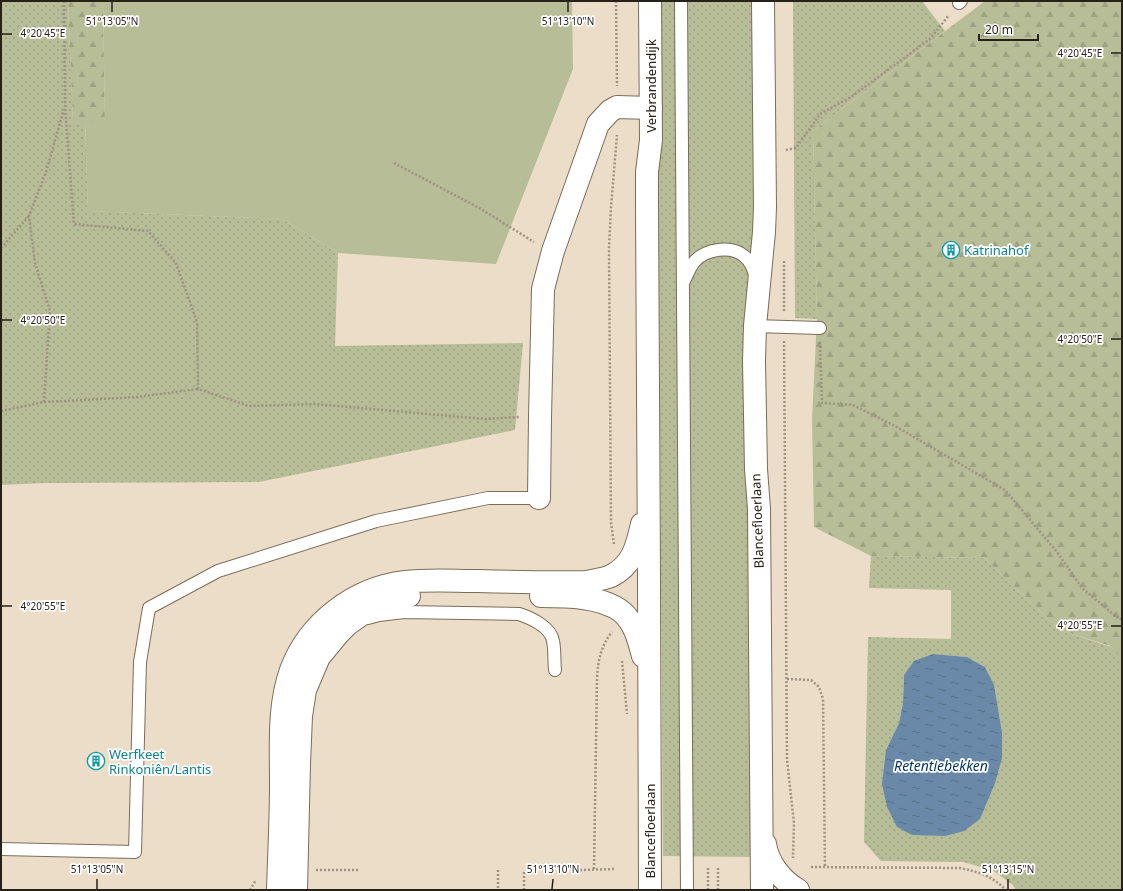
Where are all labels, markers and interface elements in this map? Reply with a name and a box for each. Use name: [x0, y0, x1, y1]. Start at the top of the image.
text: 51°13'05"N: [86, 14, 138, 28]
text: 51°13'10"N: [542, 14, 594, 28]
scale bar: [979, 16, 1038, 42]
text: 20 m: [985, 21, 1013, 38]
text: 4°20'45"E: [21, 26, 65, 40]
street label: Verbrandendijk: [642, 39, 660, 133]
text: 4°20'45"E: [1058, 46, 1102, 60]
building icon: Katrinahof: [941, 240, 961, 260]
place label: Katrinahof: [964, 241, 1030, 259]
text: 4°20'50"E: [21, 313, 65, 327]
text: 4°20'50"E: [1058, 332, 1102, 346]
street label: Blancefloerlaan: [746, 473, 768, 569]
text: 4°20'55"E: [21, 599, 65, 613]
text: 4°20'55"E: [1058, 618, 1102, 632]
place label: Werfkeet Rinkoniên/Lantis: [109, 745, 211, 778]
building icon: Werfkeet Rinkoniên/Lantis: [86, 751, 106, 771]
water label: Retentiebekken: [894, 756, 988, 775]
street label: Blancefloerlaan: [641, 783, 659, 879]
text: 51°13'05"N: [71, 862, 123, 876]
text: 51°13'10"N: [527, 862, 579, 876]
text: 51°13'15"N: [982, 862, 1034, 876]

